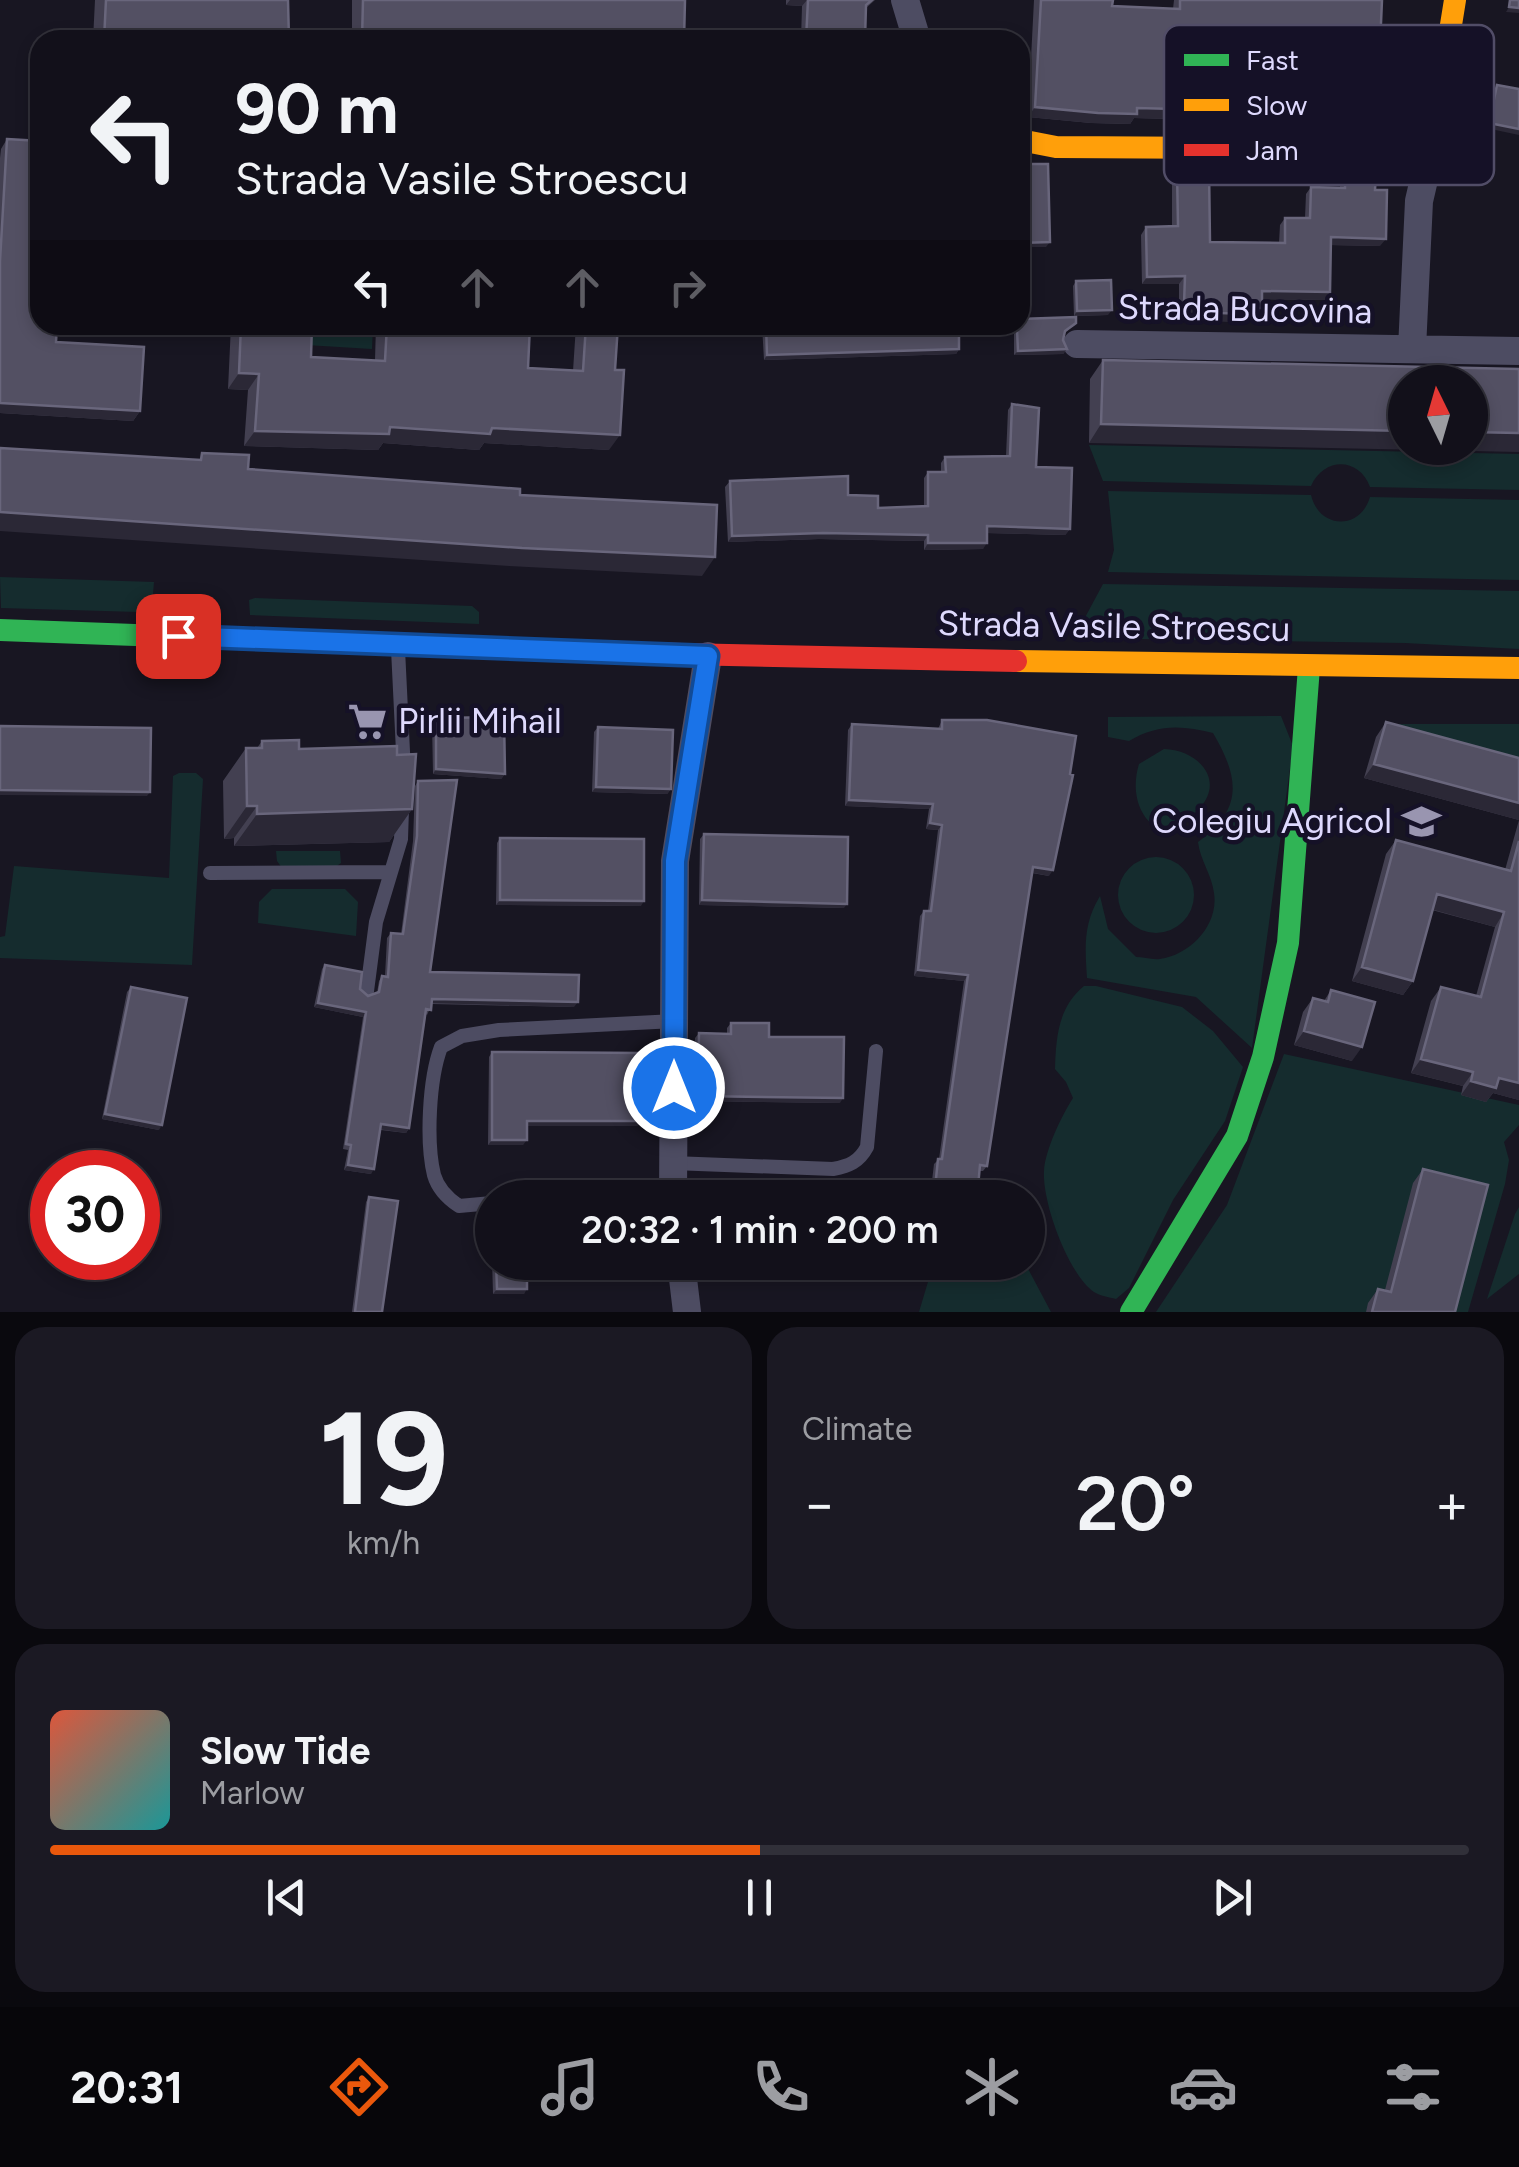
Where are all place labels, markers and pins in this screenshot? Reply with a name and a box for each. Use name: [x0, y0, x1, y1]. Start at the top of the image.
pin: [136, 594, 221, 679]
supermarket icon: Pirlii Mihail: [347, 700, 389, 742]
place label: Pirlii Mihail: [398, 700, 562, 742]
place label: Colegiu Agricol: [1152, 800, 1392, 842]
school or university icon: Colegiu Agricol: [1401, 800, 1443, 842]

